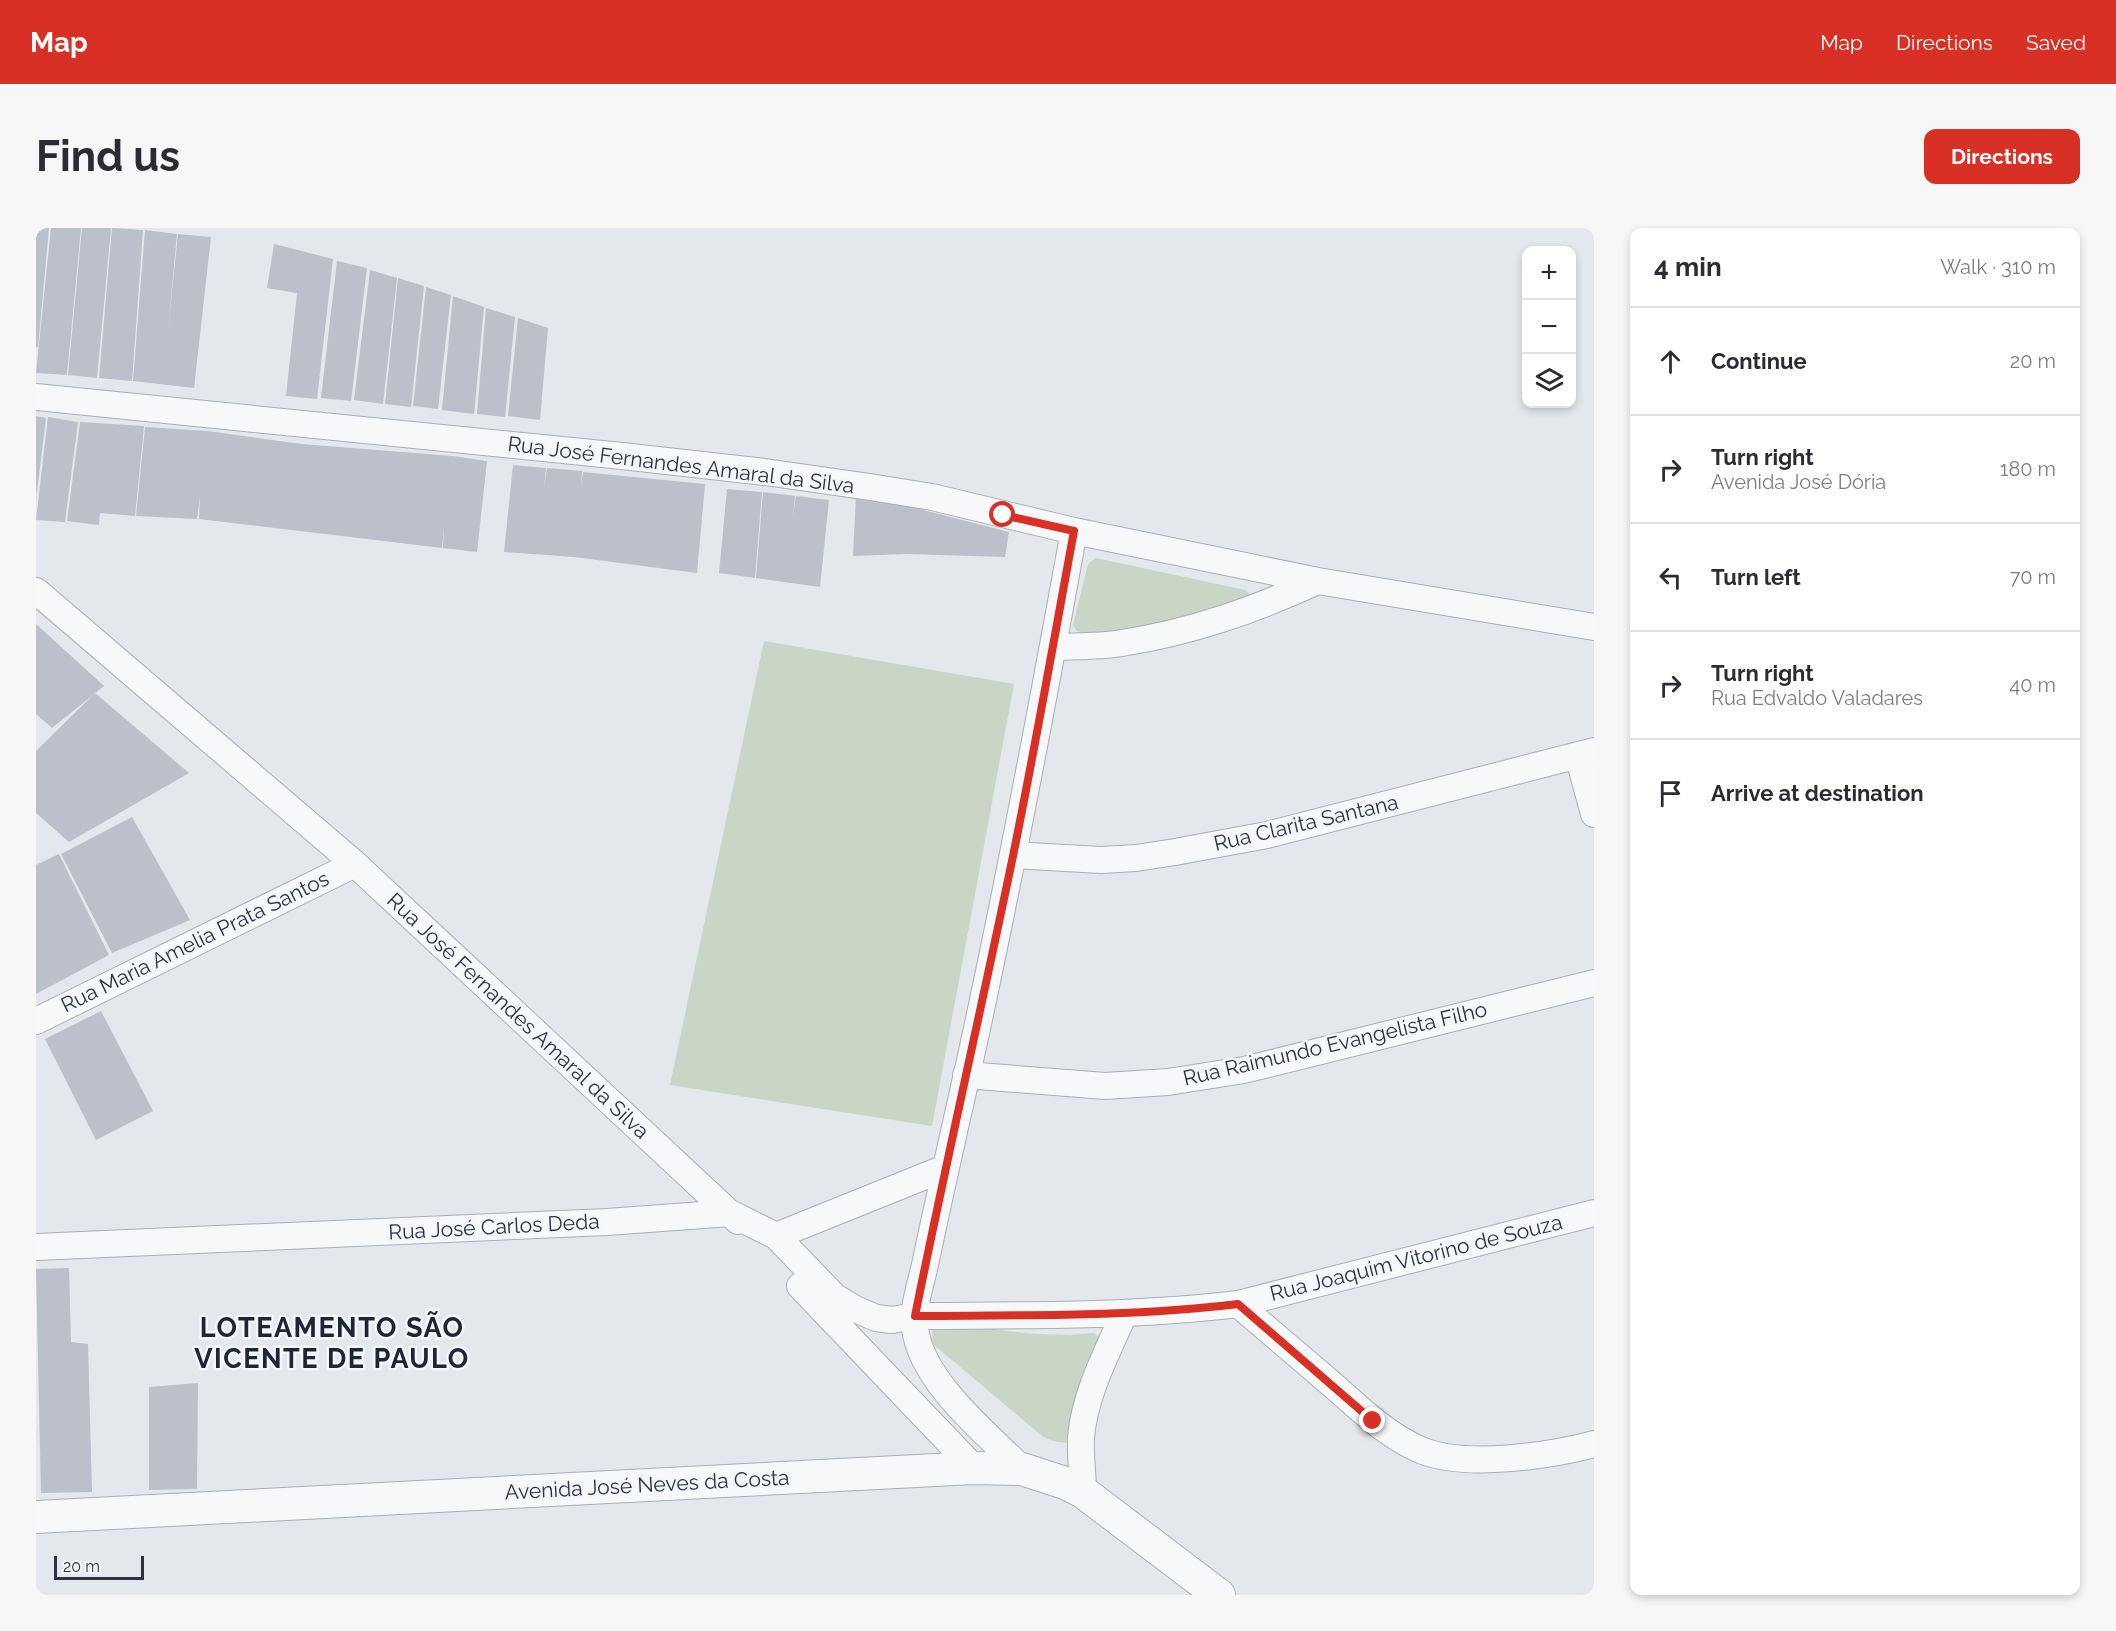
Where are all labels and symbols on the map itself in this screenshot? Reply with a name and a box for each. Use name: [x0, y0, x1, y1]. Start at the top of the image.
street label: Rua José Fernandes Amaral da Silva: [506, 431, 856, 498]
route start: [989, 501, 1015, 527]
street label: Rua Clarita Santana: [1211, 789, 1401, 856]
street label: Rua Maria Amelia Prata Santos: [57, 866, 333, 1017]
street label: Rua José Fernandes Amaral da Silva: [382, 887, 655, 1144]
street label: Rua Raimundo Evangelista Filho: [1180, 996, 1489, 1091]
street label: Rua José Carlos Deda: [388, 1208, 600, 1245]
street label: Rua Joaquim Vitorino de Souza: [1267, 1209, 1565, 1306]
district label: LOTEAMENTO SÃO VICENTE DE PAULO: [194, 1311, 470, 1374]
route end: [1359, 1407, 1385, 1433]
street label: Avenida José Neves da Costa: [504, 1465, 790, 1504]
scale bar: [54, 1553, 144, 1580]

